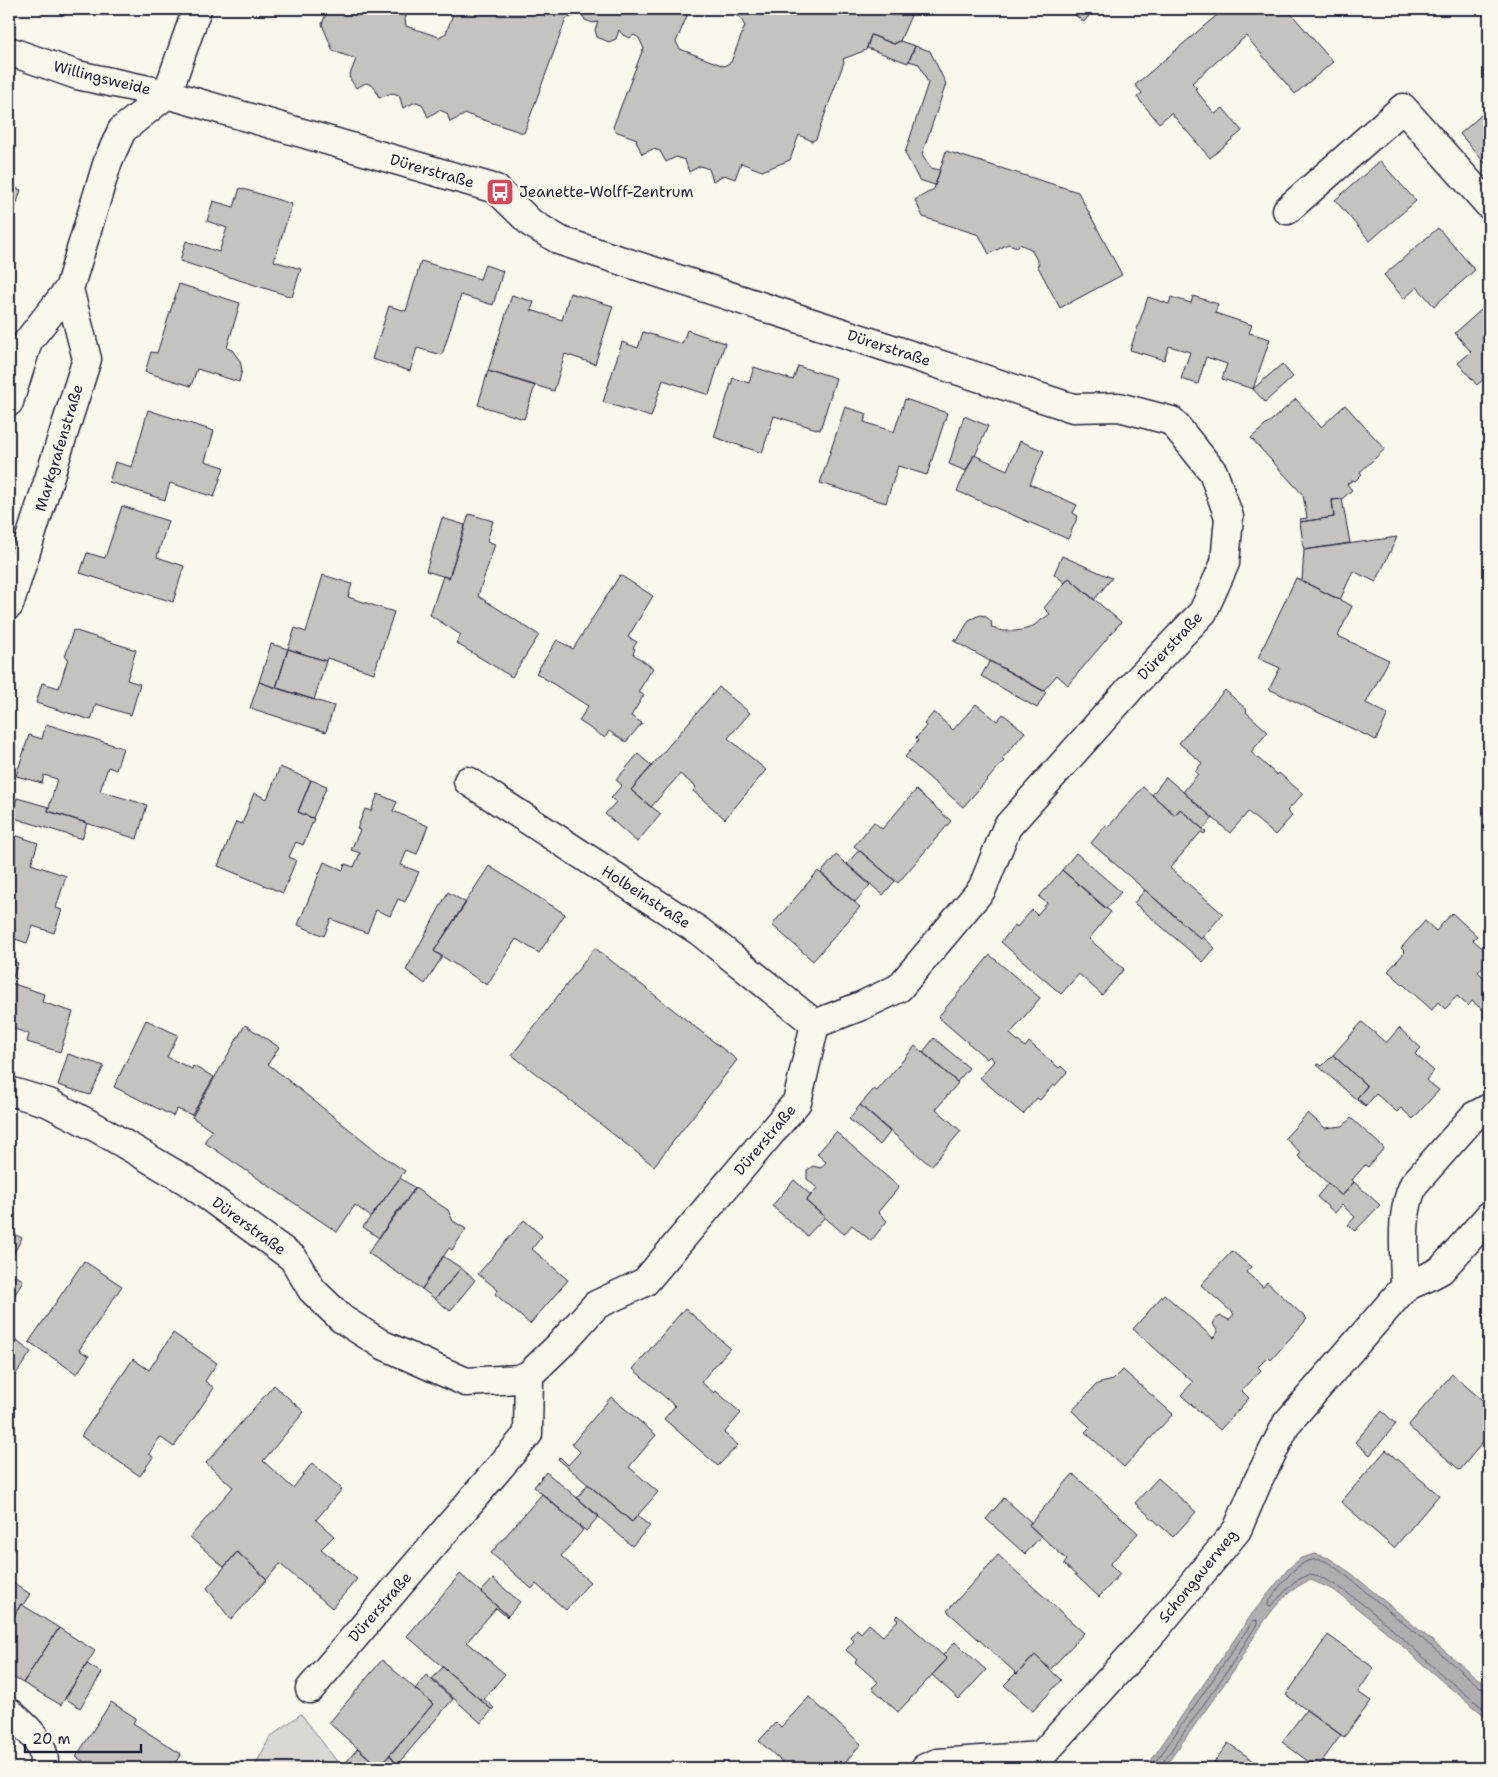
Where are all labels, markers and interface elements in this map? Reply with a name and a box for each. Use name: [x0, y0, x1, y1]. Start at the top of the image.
street label: Willingsweide: [51, 56, 153, 100]
street label: Dürerstraße: [388, 149, 476, 193]
bus stop icon: Jeanette-Wolff-Zentrum: [485, 177, 515, 207]
place label: Jeanette-Wolff-Zentrum: [519, 182, 694, 202]
street label: Dürerstraße: [845, 325, 933, 371]
street label: Markgrafenstraße: [30, 382, 88, 514]
street label: Dürerstraße: [1133, 607, 1207, 685]
street label: Holbeinstraße: [598, 861, 694, 933]
street label: Dürerstraße: [729, 1100, 801, 1180]
street label: Dürerstraße: [208, 1192, 290, 1260]
street label: Schongauerweg: [1154, 1525, 1242, 1627]
street label: Dürerstraße: [344, 1568, 416, 1646]
scale bar: [25, 1722, 141, 1754]
text: 20 m: [32, 1729, 71, 1749]

